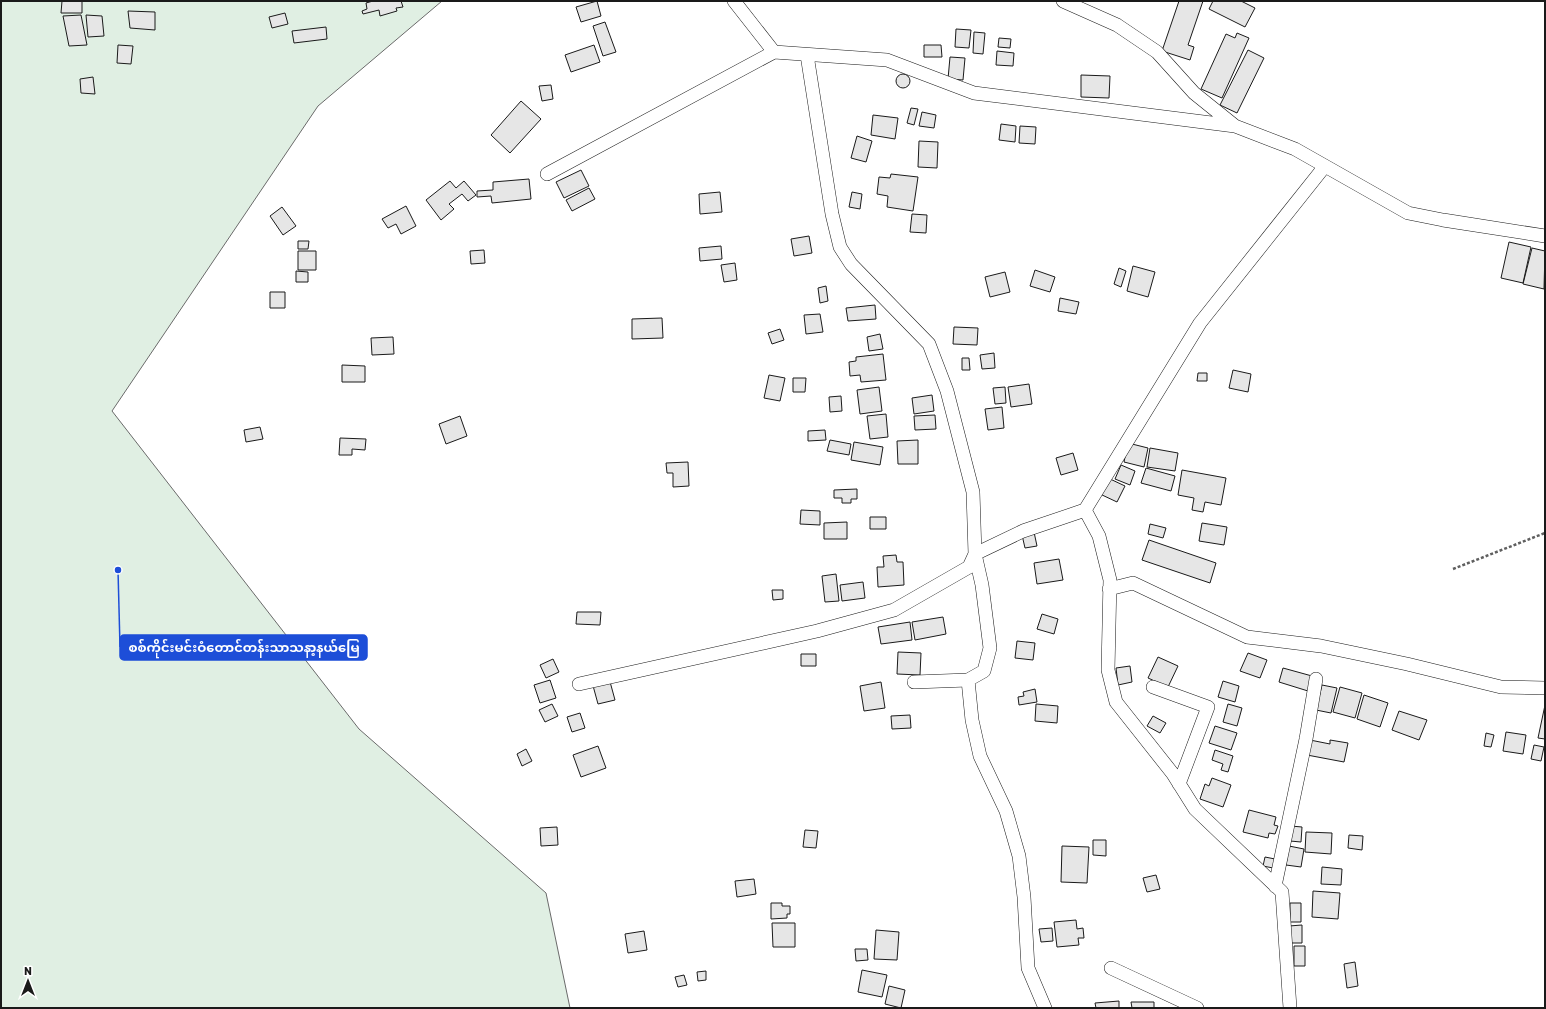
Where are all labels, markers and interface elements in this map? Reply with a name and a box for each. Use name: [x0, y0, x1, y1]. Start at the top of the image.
callout: စစ်ကိုင်းမင်းဝံတောင်တန်းသာသနာ့နယ်မြေ: [120, 635, 367, 660]
text: စစ်ကိုင်းမင်းဝံတောင်တန်းသာသနာ့နယ်မြေ: [128, 638, 360, 659]
north arrow: [8, 961, 48, 1001]
text: N: [24, 965, 32, 978]

